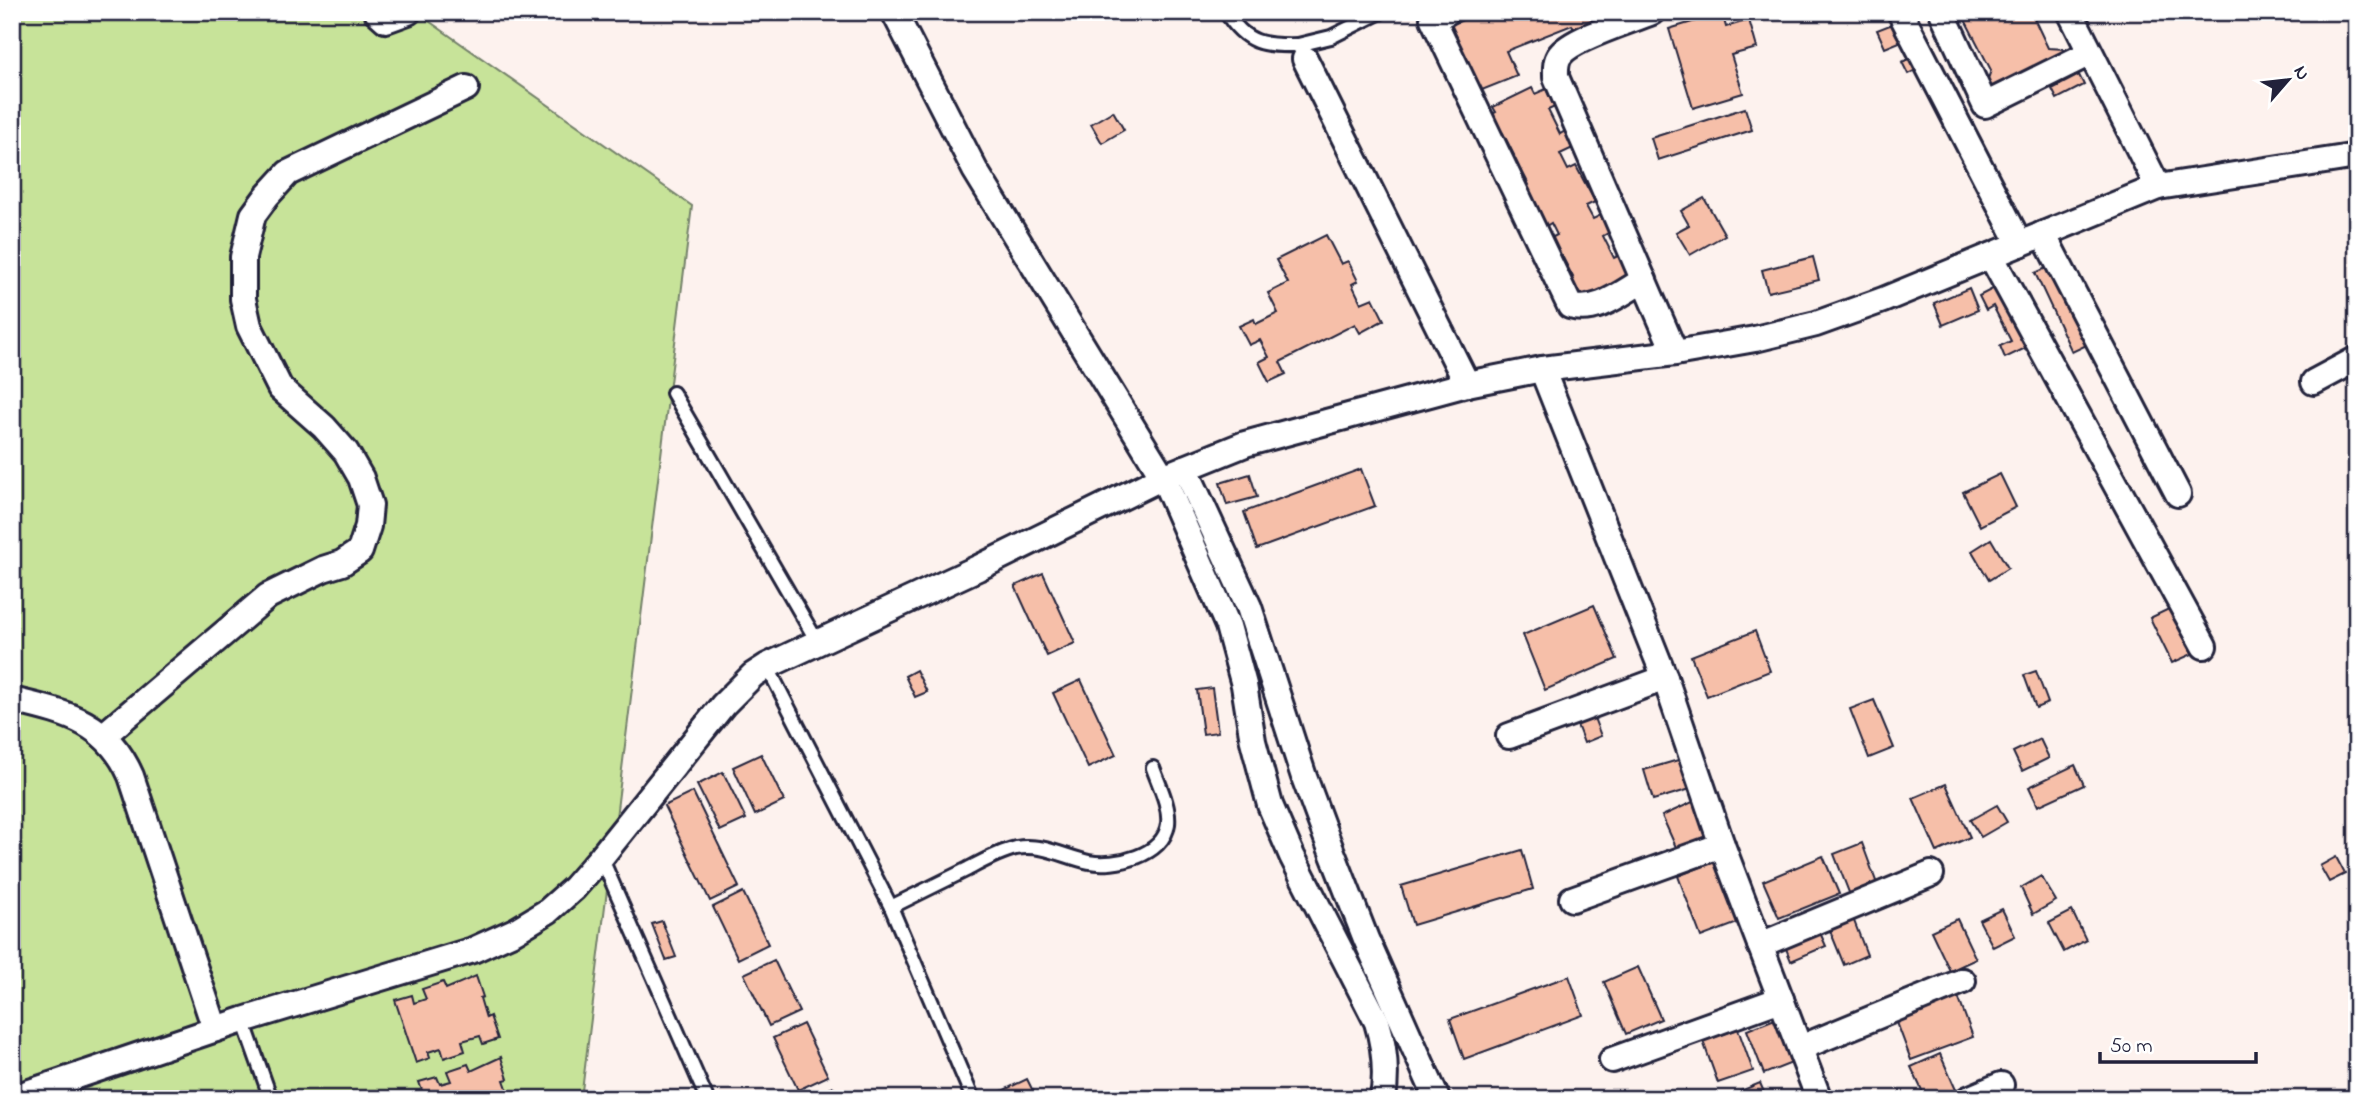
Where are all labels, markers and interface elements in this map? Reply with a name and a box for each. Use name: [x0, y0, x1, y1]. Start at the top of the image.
north arrow: [2254, 46, 2324, 116]
text: N: [2286, 61, 2316, 85]
scale bar: [2100, 1020, 2255, 1064]
text: 50 m: [2110, 1032, 2153, 1062]

